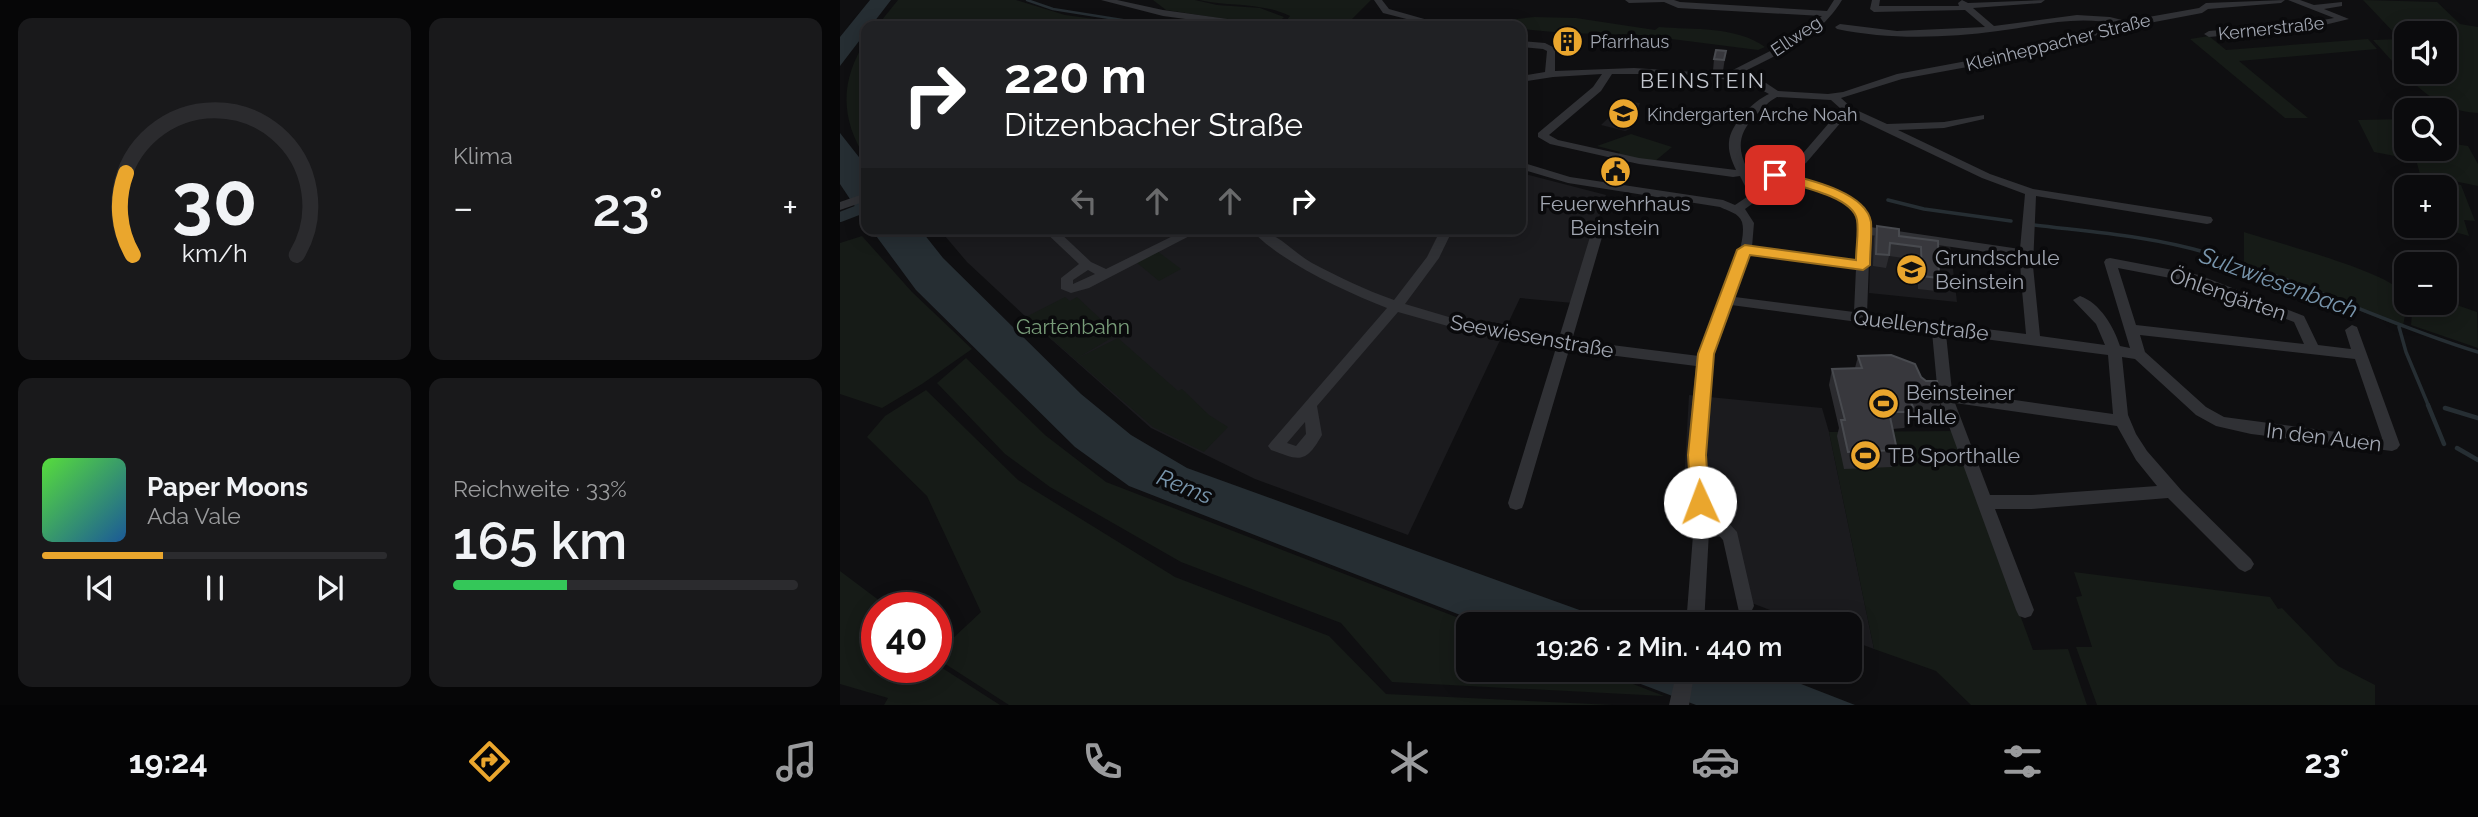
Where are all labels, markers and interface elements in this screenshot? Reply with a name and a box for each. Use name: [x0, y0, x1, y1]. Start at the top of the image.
street label: Kleinheppacher Straße: [1964, 9, 2153, 75]
street label: Ellweg: [1767, 12, 1825, 60]
street label: Kernerstraße: [2217, 12, 2326, 44]
map controls: [2394, 21, 2457, 315]
button: sound: [2394, 21, 2457, 84]
building icon: Pfarrhaus: [1550, 24, 1584, 58]
place label: Pfarrhaus: [1590, 31, 1670, 52]
text: 220 m: [1004, 47, 1147, 104]
icon: right: [889, 49, 980, 140]
district label: BEINSTEIN: [1640, 68, 1766, 93]
school or university icon: Kindergarten Arche Noah: [1607, 97, 1641, 131]
button: search: [2394, 98, 2457, 161]
place label: Kindergarten Arche Noah: [1647, 104, 1858, 125]
text: Ditzenbacher Straße: [1004, 106, 1303, 143]
text: Klima: [453, 142, 513, 169]
pin: [1745, 145, 1805, 205]
public building icon: Feuerwehrhaus Beinstein: [1598, 154, 1632, 188]
icon: arrive: [1756, 156, 1794, 194]
text: 30: [172, 157, 257, 242]
button: +: [2394, 175, 2457, 238]
text: 23°: [593, 177, 663, 238]
icon: left: [1065, 182, 1103, 220]
icon: ahead: [1138, 182, 1176, 220]
icon: ahead: [1211, 182, 1249, 220]
icon: right: [1284, 182, 1322, 220]
text: −: [453, 185, 473, 230]
text: +: [782, 185, 798, 230]
place label: Feuerwehrhaus Beinstein: [1539, 191, 1691, 240]
text: km/h: [182, 238, 247, 268]
water label: Sulzwiesenbach: [2195, 241, 2362, 323]
place label: Grundschule Beinstein: [1935, 245, 2060, 294]
school or university icon: Grundschule Beinstein: [1895, 252, 1929, 286]
button: −: [2394, 252, 2457, 315]
street label: Öhlengärten: [2166, 262, 2290, 326]
street label: Quellenstraße: [1852, 304, 1990, 346]
street label: Seewiesenstraße: [1448, 309, 1616, 363]
park label: Gartenbahn: [1016, 314, 1130, 339]
place label: Beinsteiner Halle: [1906, 380, 2016, 429]
sports icon: Beinsteiner Halle: [1866, 387, 1900, 421]
street label: In den Auen: [2265, 418, 2383, 456]
sports icon: TB Sporthalle: [1848, 438, 1882, 472]
place label: TB Sporthalle: [1888, 443, 2020, 468]
water label: Rems: [1153, 463, 1217, 509]
position arrow: [1663, 465, 1737, 539]
text: Paper Moons: [147, 472, 308, 502]
text: Reichweite · 33%: [453, 475, 627, 502]
text: Ada Vale: [147, 502, 241, 529]
text: 165 km: [453, 510, 627, 571]
icon: previous: [81, 569, 119, 607]
icon: pause: [196, 569, 234, 607]
icon: next: [311, 569, 349, 607]
speed limit sign: 40: [861, 592, 952, 683]
text: 19:26 · 2 Min. · 440 m: [1536, 632, 1782, 662]
icon: directions: [465, 737, 514, 786]
icon: music: [772, 737, 821, 786]
icon: phone: [1078, 737, 1127, 786]
icon: climate: [1385, 737, 1434, 786]
icon: car: [1691, 737, 1740, 786]
icon: filters: [1998, 737, 2047, 786]
text: 19:24: [129, 743, 208, 780]
text: 23°: [2305, 743, 2349, 780]

